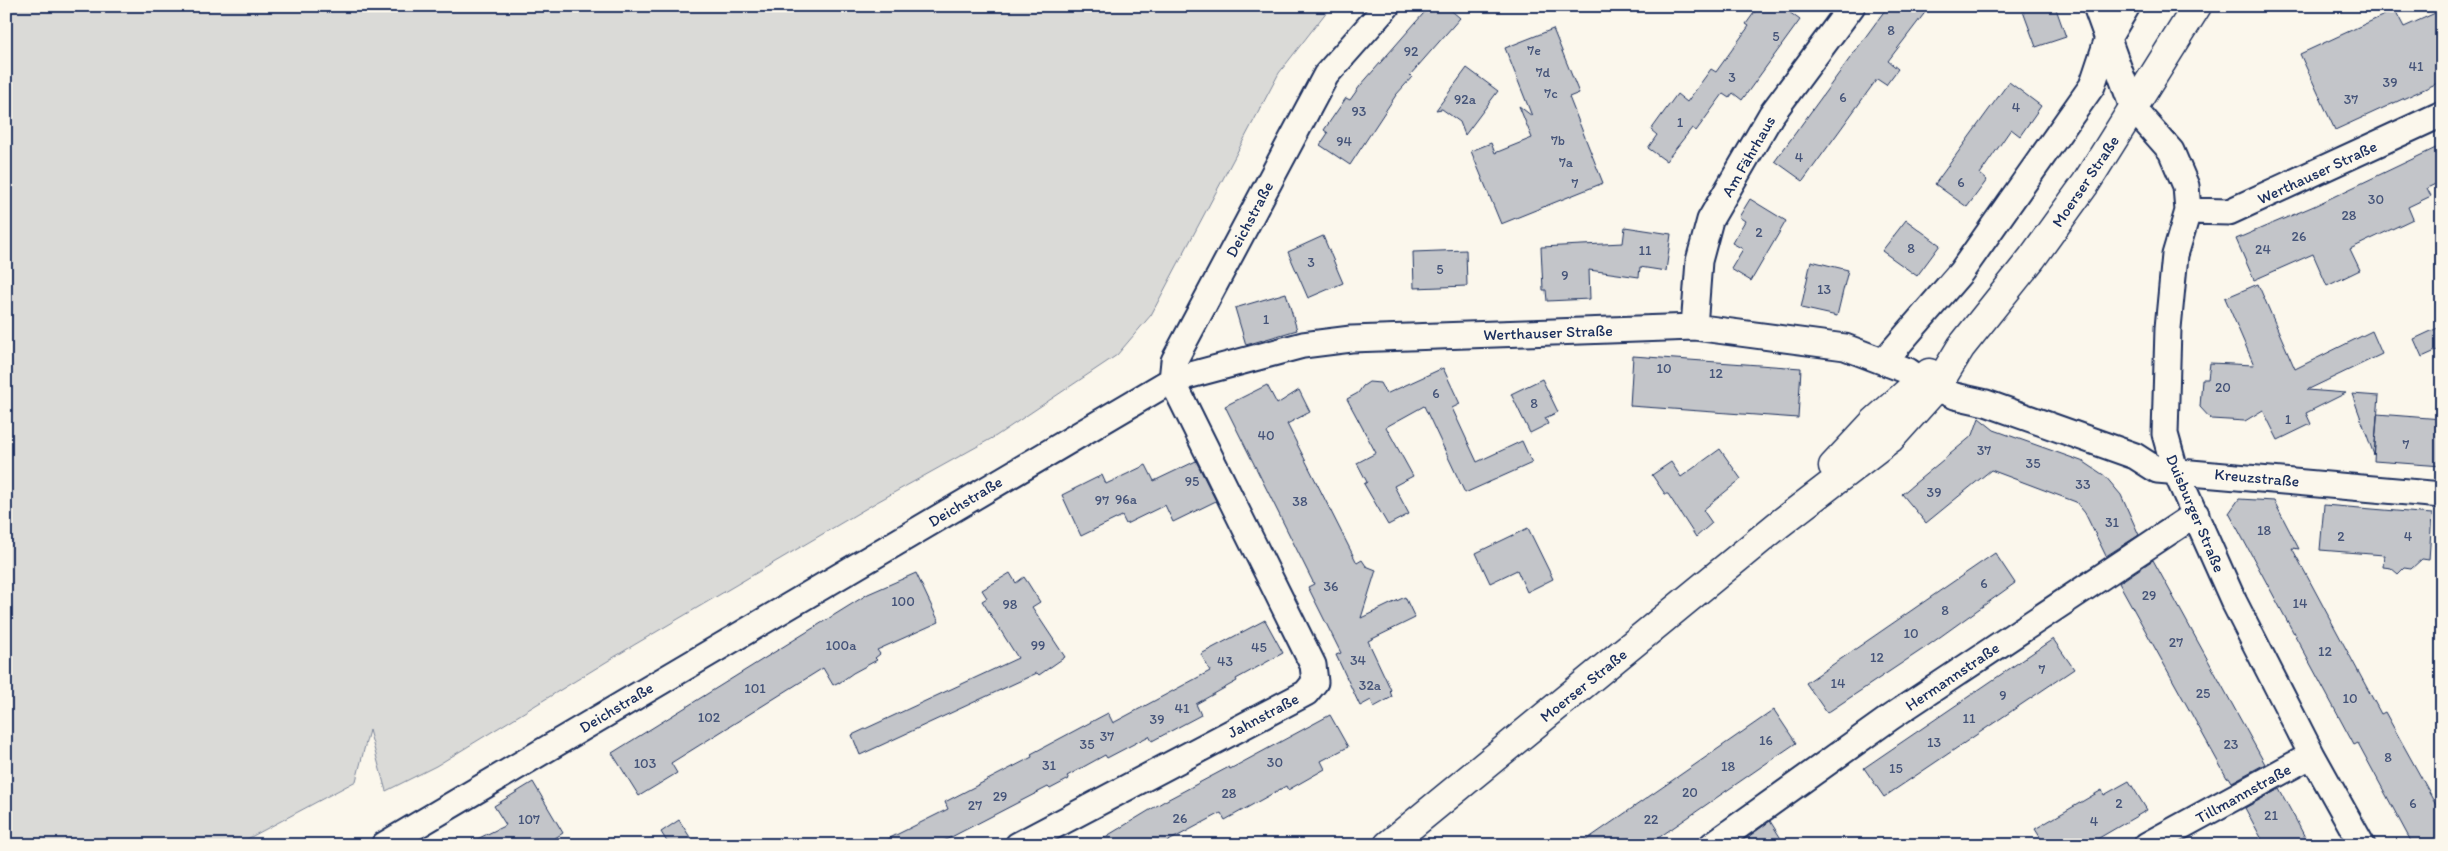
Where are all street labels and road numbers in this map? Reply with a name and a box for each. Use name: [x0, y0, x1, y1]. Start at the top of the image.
street label: Am Fährhaus: [1718, 112, 1779, 200]
street label: Moerser Straße: [2048, 132, 2123, 231]
street label: Werthauser Straße: [2254, 136, 2380, 208]
street label: Deichstraße: [1222, 178, 1277, 260]
street label: Werthauser Straße: [1483, 321, 1613, 344]
street label: Duisburger Straße: [2162, 451, 2229, 575]
street label: Kreuzstraße: [2214, 464, 2300, 491]
street label: Deichstraße: [925, 472, 1006, 531]
street label: Hermannstraße: [1902, 638, 2003, 715]
street label: Moerser Straße: [1536, 645, 1631, 726]
street label: Deichstraße: [576, 678, 657, 737]
street label: Jahnstraße: [1225, 689, 1302, 742]
street label: Tillmannstraße: [2192, 759, 2294, 827]

